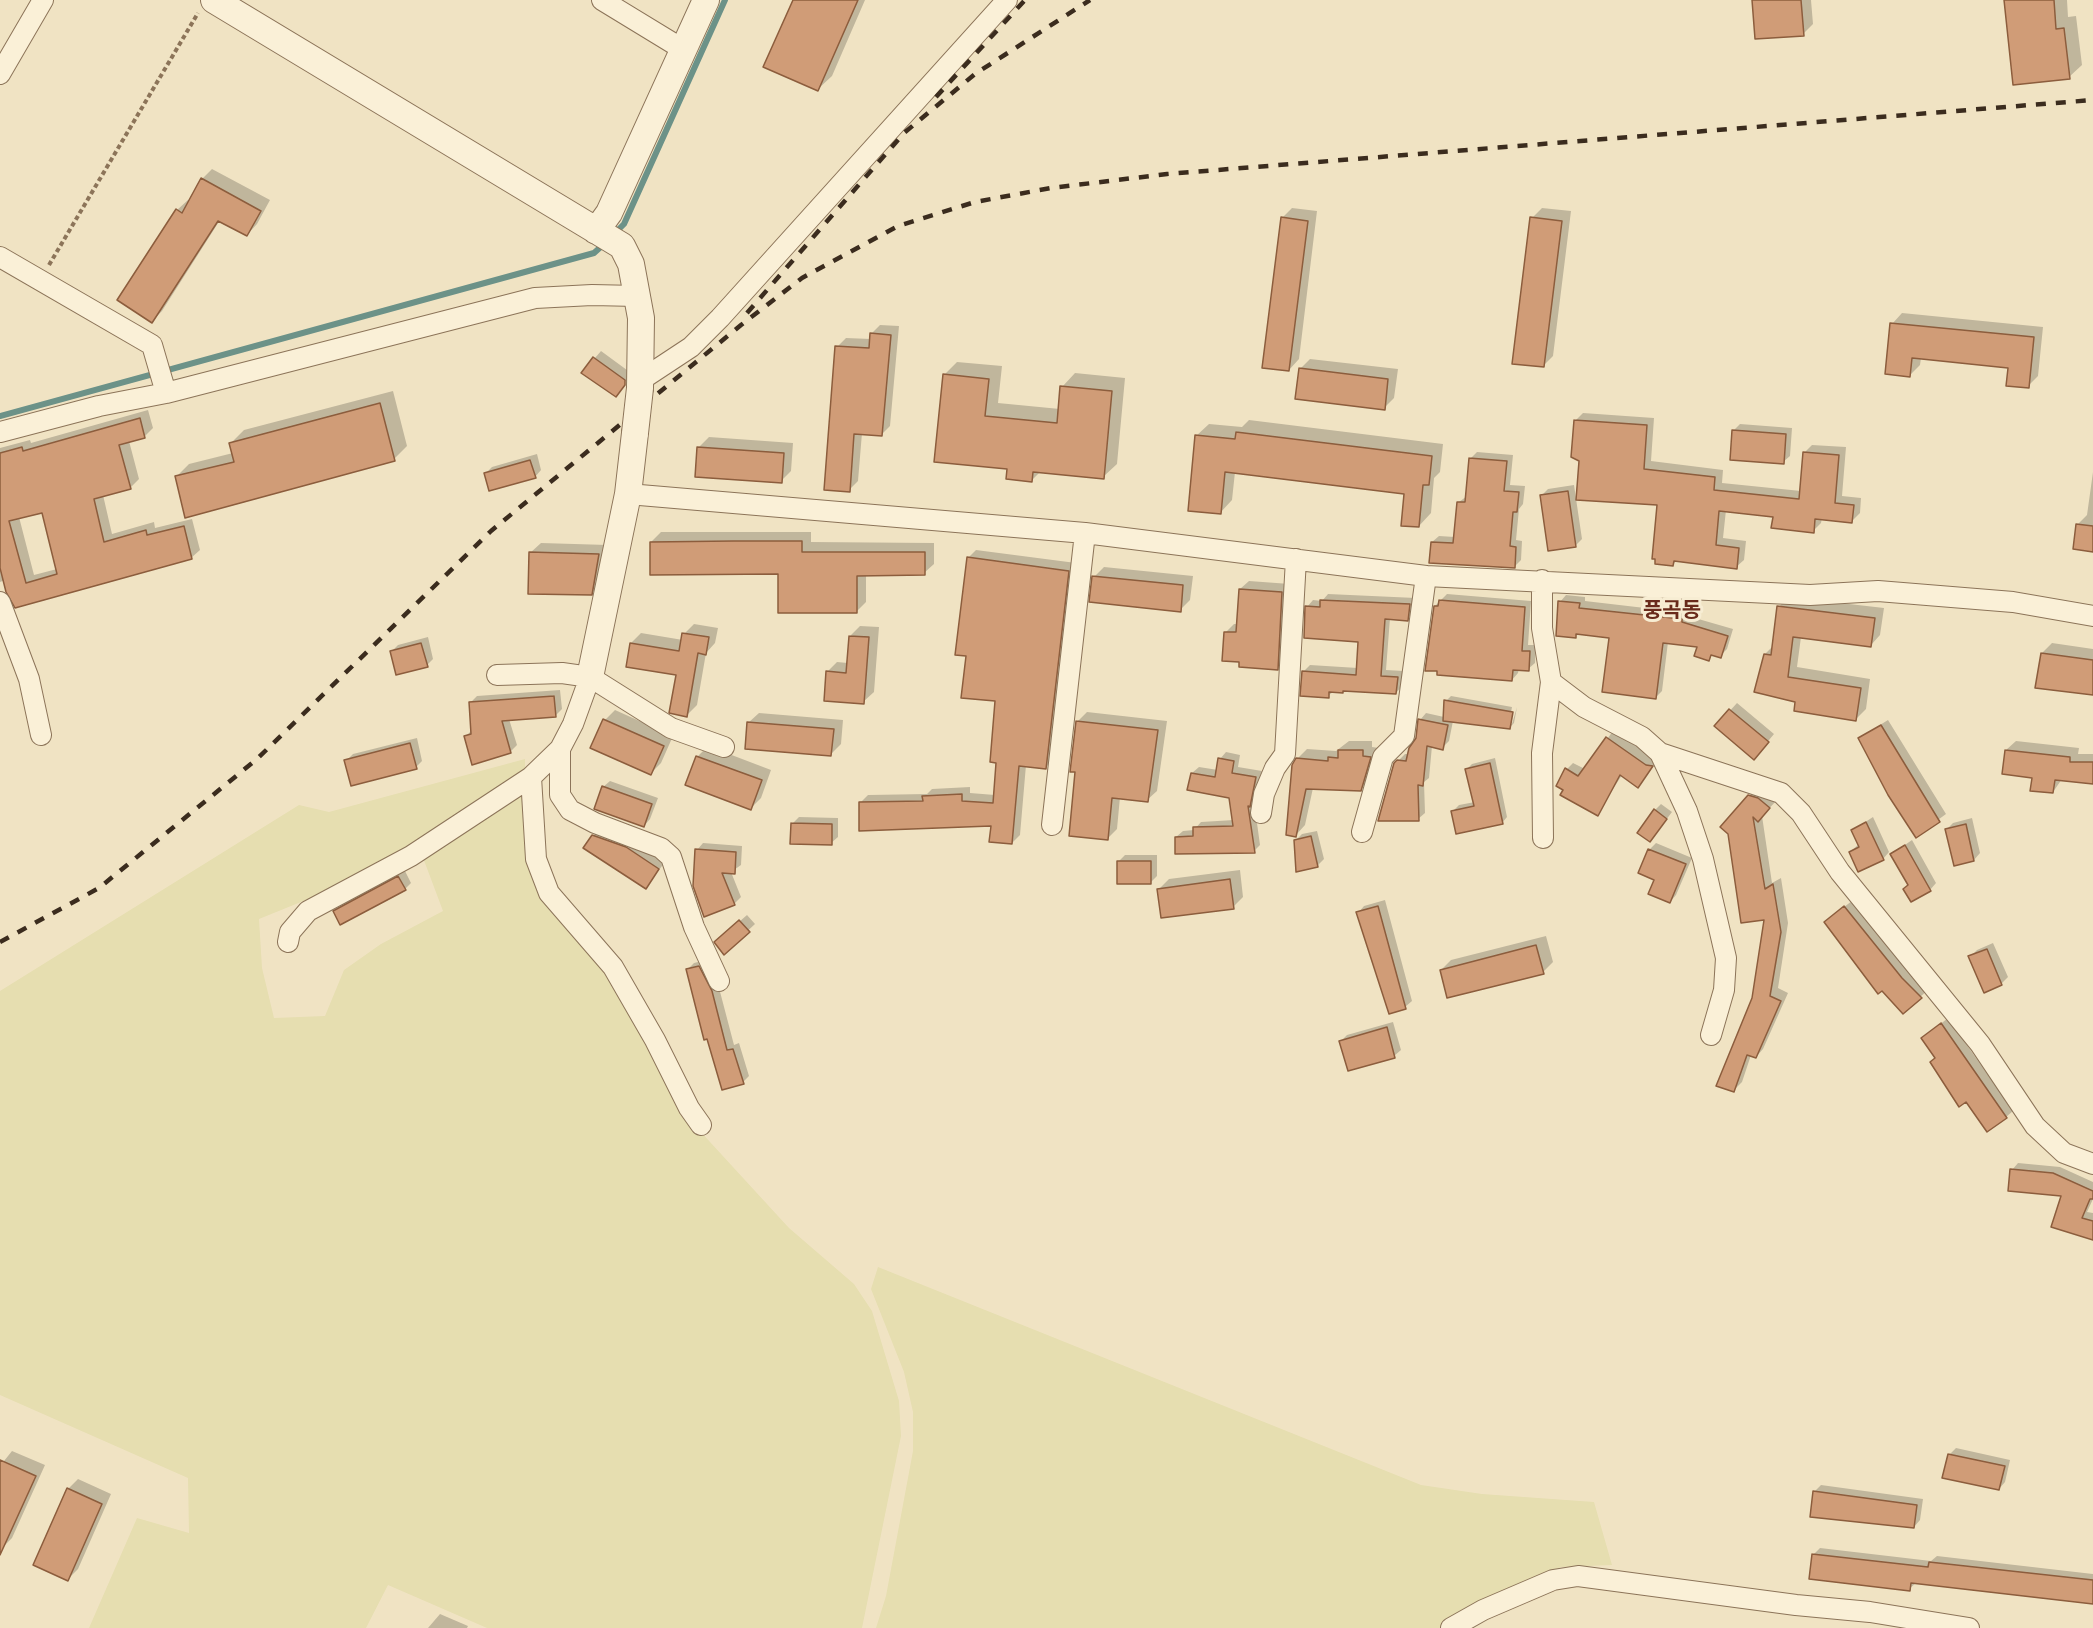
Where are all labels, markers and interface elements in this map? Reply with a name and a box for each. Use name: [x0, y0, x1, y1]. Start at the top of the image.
district label: 풍곡동: [1643, 598, 1701, 624]

